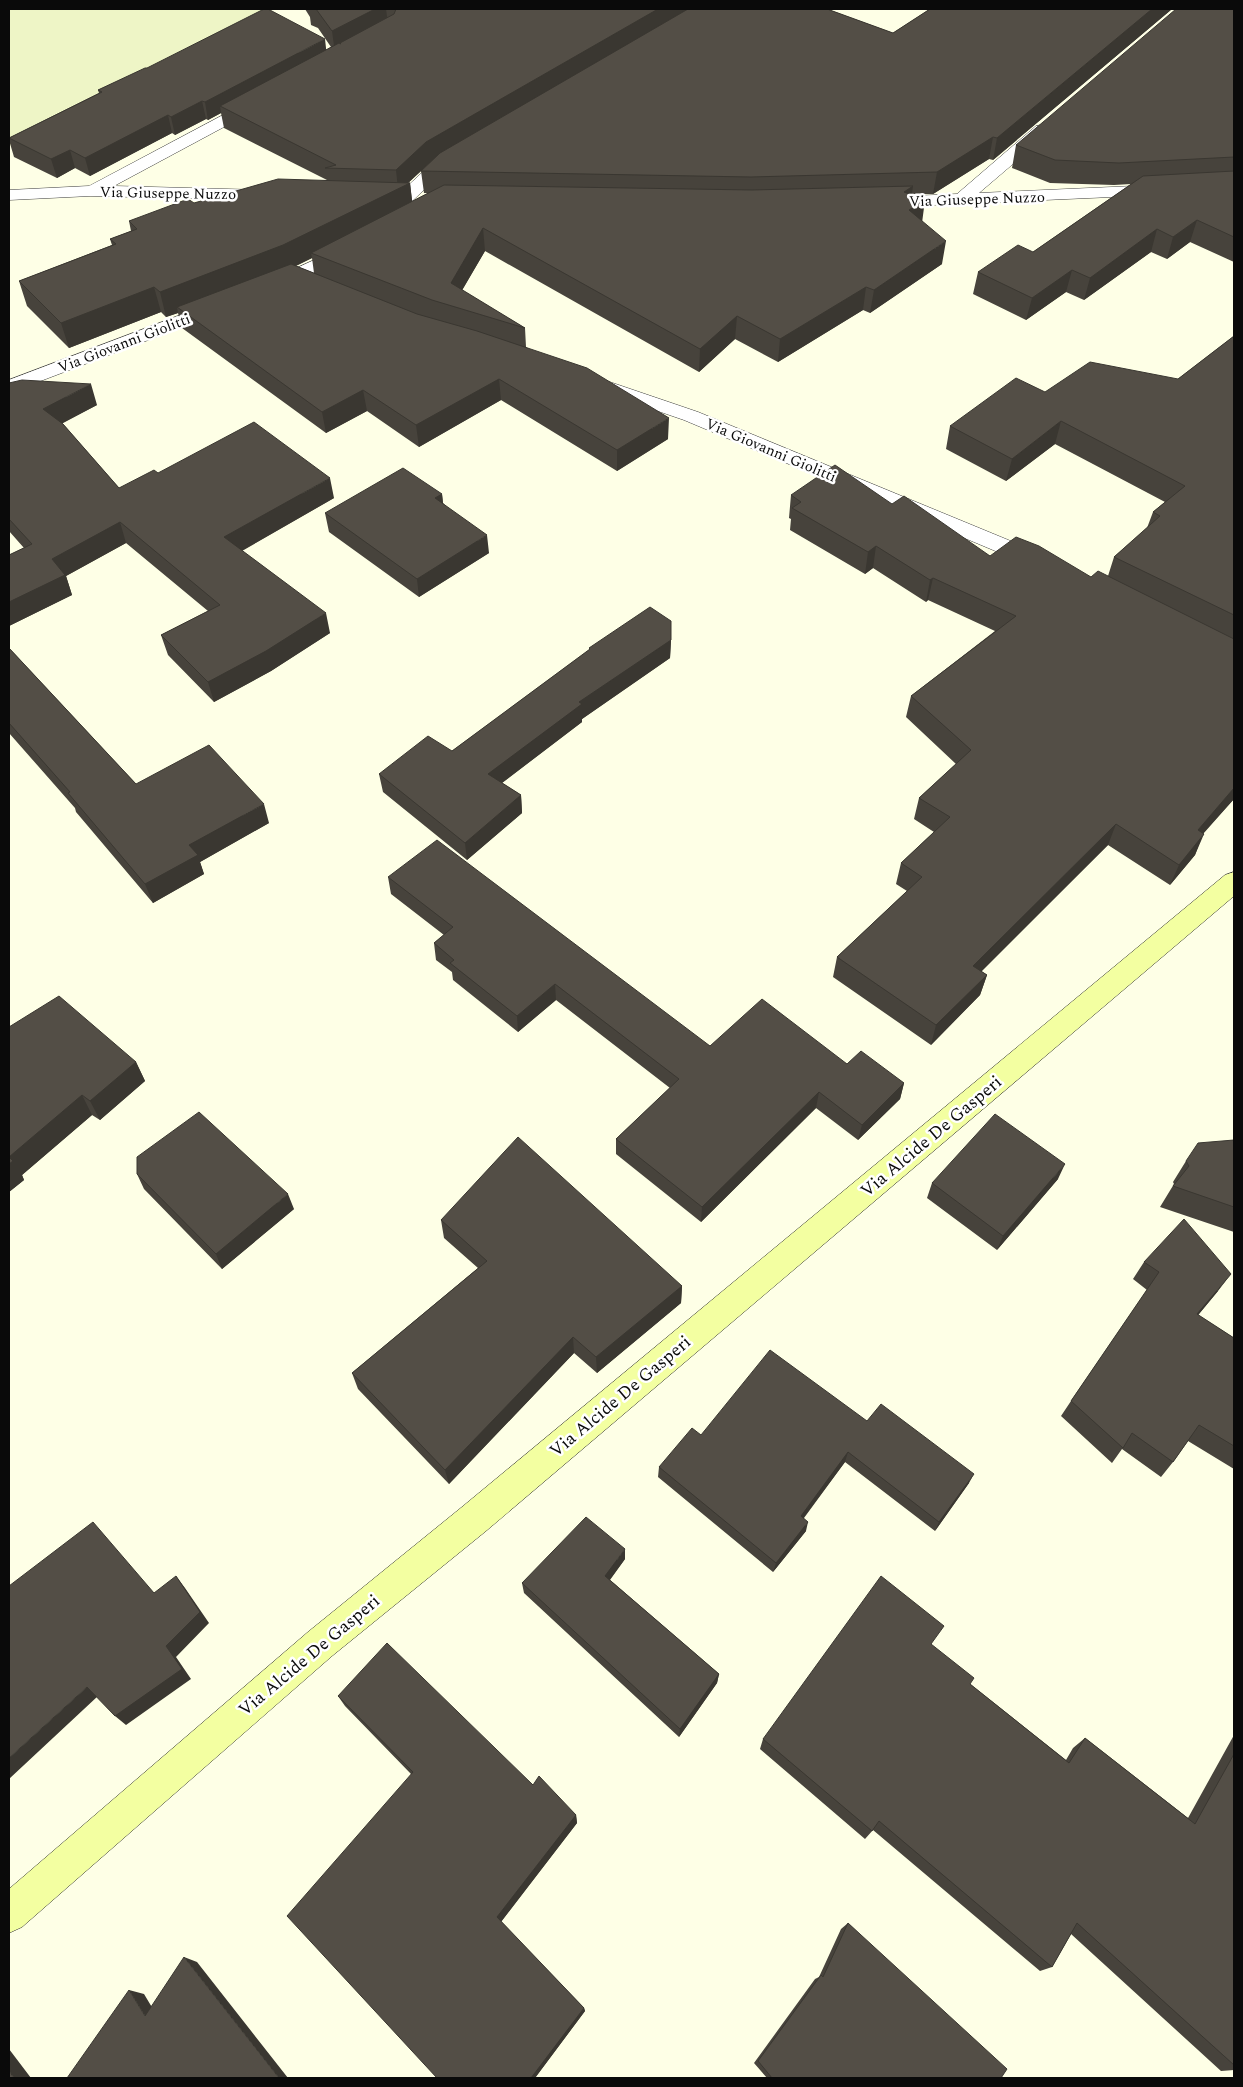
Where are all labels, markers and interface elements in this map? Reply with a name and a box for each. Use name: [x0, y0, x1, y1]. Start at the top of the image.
street label: Via Giuseppe Nuzzo: [100, 181, 236, 206]
street label: Via Giuseppe Nuzzo: [909, 186, 1045, 213]
street label: Via Giovanni Giolitti: [55, 308, 194, 379]
street label: Via Giovanni Giolitti: [702, 412, 840, 488]
street label: Via Alcide De Gasperi: [855, 1069, 1008, 1204]
street label: Via Alcide De Gasperi: [544, 1329, 697, 1464]
street label: Via Alcide De Gasperi: [233, 1588, 386, 1723]

